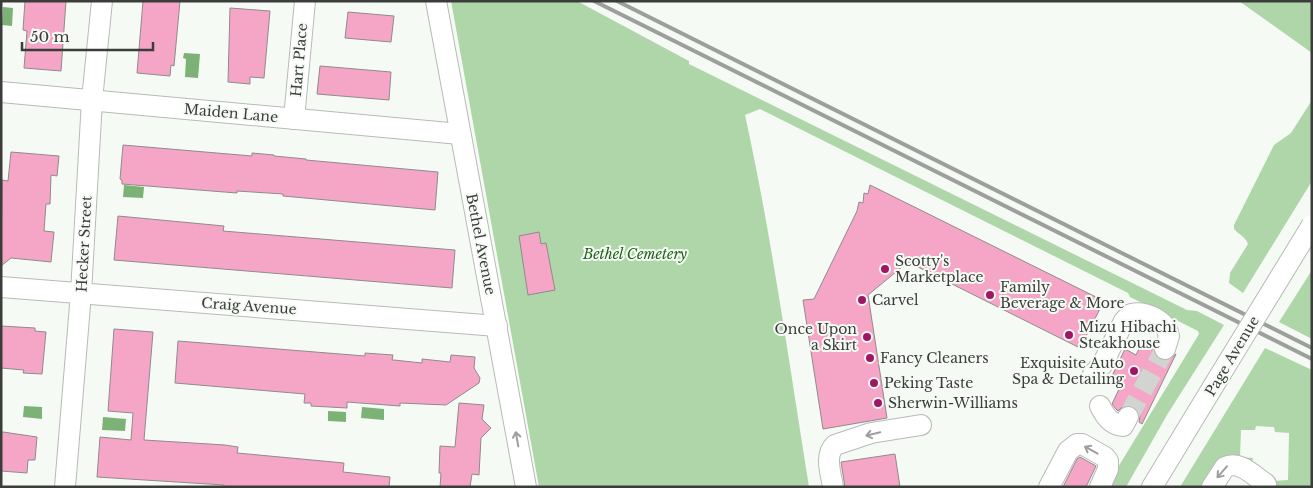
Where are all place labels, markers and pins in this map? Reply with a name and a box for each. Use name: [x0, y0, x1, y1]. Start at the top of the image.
place label: Scotty's Marketplace: [895, 252, 983, 286]
marker: Scotty's Marketplace: [879, 263, 891, 275]
place label: Family Beverage & More: [1000, 278, 1125, 312]
marker: Family Beverage & More: [984, 289, 996, 301]
place label: Carvel: [872, 291, 919, 309]
marker: Carvel: [856, 294, 868, 306]
place label: Mizu Hibachi Steakhouse: [1079, 318, 1177, 352]
place label: Once Upon a Skirt: [775, 320, 858, 354]
marker: Mizu Hibachi Steakhouse: [1063, 329, 1075, 341]
marker: Once Upon a Skirt: [861, 331, 873, 343]
place label: Fancy Cleaners: [880, 349, 989, 367]
marker: Fancy Cleaners: [864, 352, 876, 364]
place label: Exquisite Auto Spa & Detailing: [1012, 354, 1125, 388]
marker: Exquisite Auto Spa & Detailing: [1128, 365, 1140, 377]
place label: Peking Taste: [884, 374, 973, 392]
marker: Peking Taste: [868, 377, 880, 389]
place label: Sherwin-Williams: [888, 394, 1018, 412]
marker: Sherwin-Williams: [872, 397, 884, 409]

